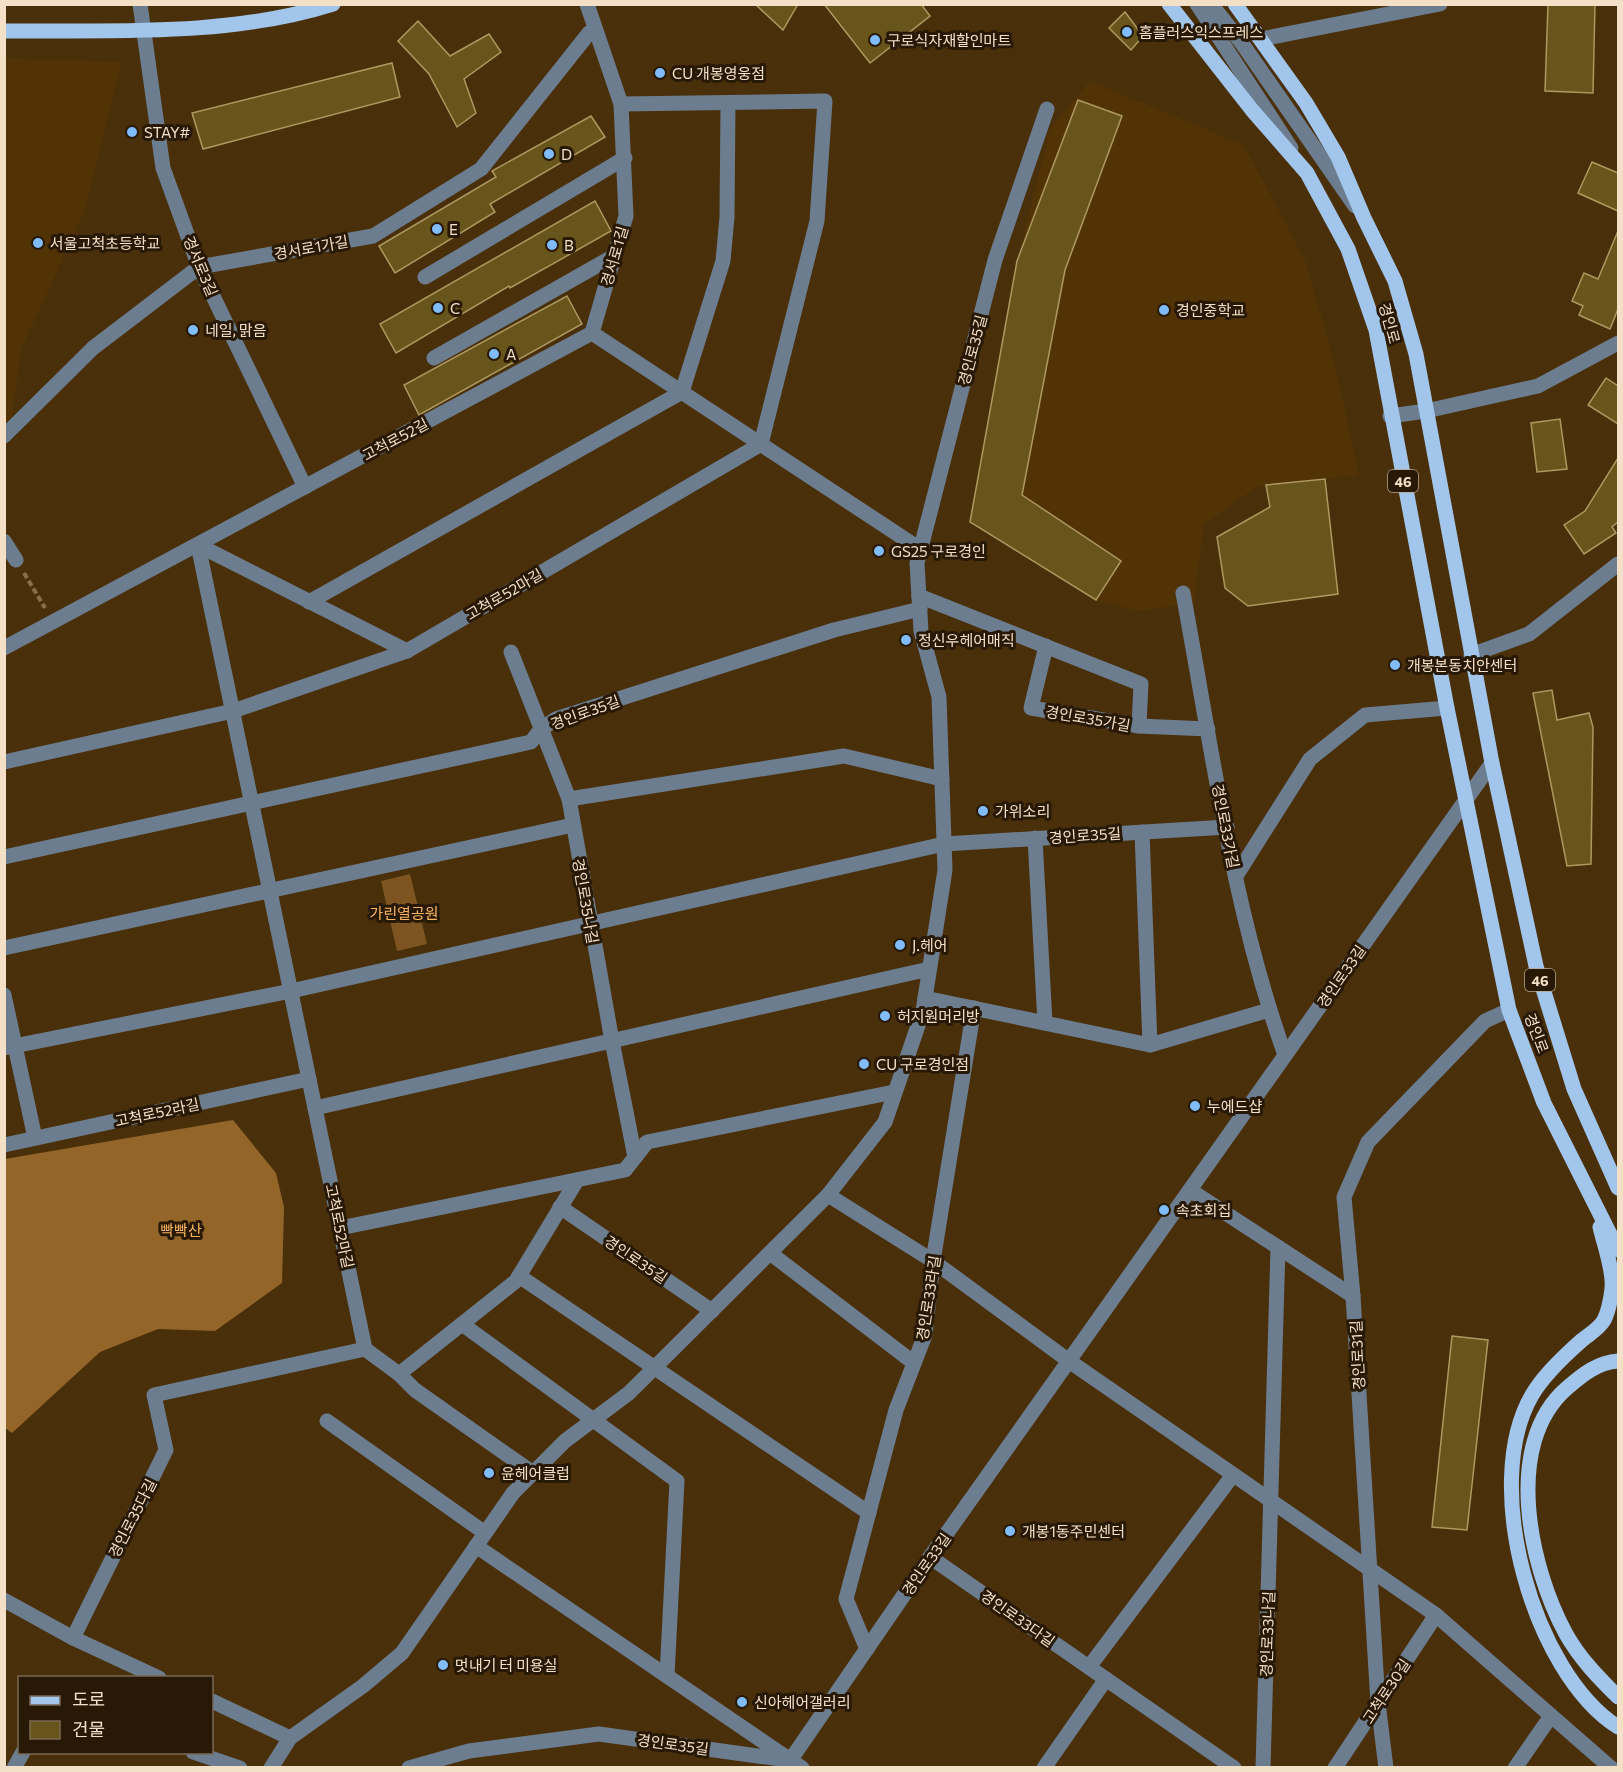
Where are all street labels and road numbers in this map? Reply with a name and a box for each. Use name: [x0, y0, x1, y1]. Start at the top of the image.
street label: 경서로1길: [597, 224, 631, 288]
street label: 경서로1가길: [272, 232, 350, 262]
street label: 경서로3길: [180, 233, 222, 299]
street label: 경인로: [1376, 301, 1404, 345]
street label: 경인로35길: [954, 313, 990, 387]
street label: 고척로52길: [359, 414, 431, 464]
road number: 46: [1388, 470, 1418, 492]
street label: 고척로52마길: [462, 565, 546, 623]
street label: 경인로35길: [548, 691, 622, 733]
street label: 경인로35가길: [1044, 702, 1132, 734]
street label: 경인로33가길: [1209, 782, 1243, 870]
street label: 경인로35길: [1048, 823, 1122, 847]
street label: 경인로35나길: [570, 857, 602, 945]
street label: 경인로33길: [1313, 941, 1369, 1011]
road number: 46: [1525, 969, 1555, 991]
street label: 경인로: [1521, 1010, 1553, 1056]
street label: 고척로52라길: [113, 1094, 201, 1130]
street label: 고척로52마길: [322, 1182, 358, 1270]
street label: 경인로35길: [601, 1231, 671, 1287]
street label: 경인로33라길: [912, 1254, 944, 1342]
street label: 경인로31길: [1346, 1319, 1368, 1391]
street label: 경인로35다길: [104, 1476, 160, 1560]
street label: 경인로33길: [898, 1529, 954, 1599]
street label: 경인로33다길: [978, 1586, 1058, 1650]
street label: 경인로33나길: [1257, 1591, 1277, 1677]
street label: 고척로30길: [1358, 1655, 1414, 1727]
street label: 경인로35길: [636, 1730, 710, 1758]

